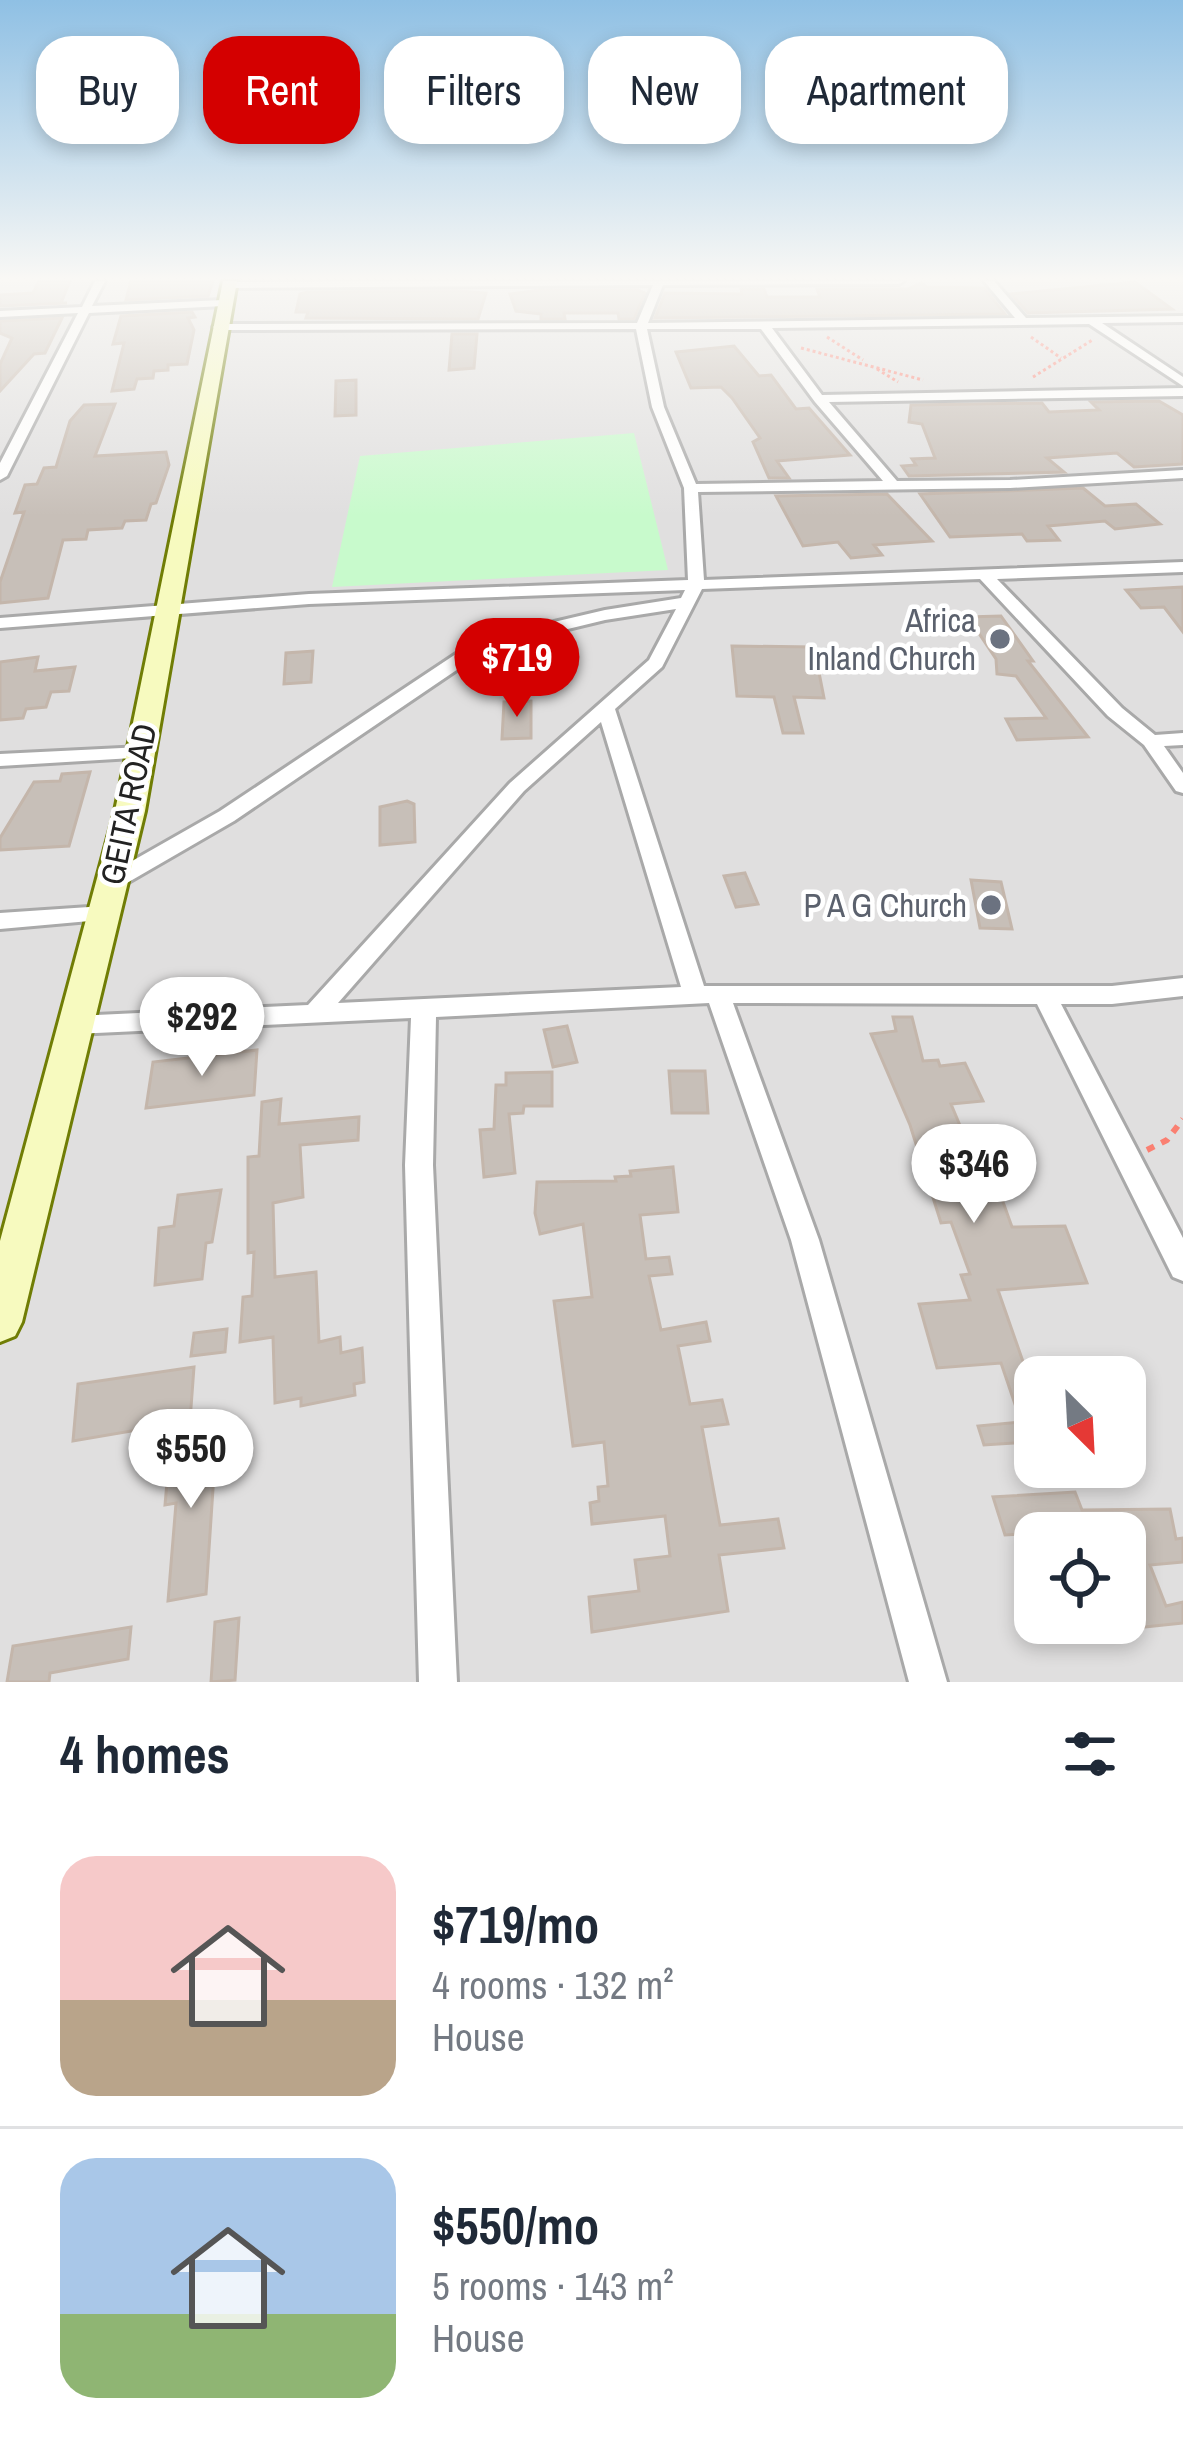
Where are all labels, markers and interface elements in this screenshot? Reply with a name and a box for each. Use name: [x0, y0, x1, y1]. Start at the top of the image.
chip: Buy: [36, 36, 179, 144]
chip: Rent: [203, 36, 360, 144]
chip: Filters: [384, 36, 564, 144]
chip: New: [588, 36, 741, 144]
chip: Apartment: [765, 36, 1008, 144]
place label: Africa Inland Church: [808, 598, 976, 680]
pin: $719: [446, 618, 588, 720]
marker: Africa Inland Church: [987, 626, 1013, 652]
text: $719: [481, 631, 553, 683]
street label: GEITA ROAD: [89, 719, 167, 889]
place label: P A G Church: [803, 883, 967, 927]
marker: P A G Church: [978, 892, 1004, 918]
pin: $292: [131, 977, 273, 1079]
text: $292: [166, 990, 238, 1042]
pin: $346: [903, 1124, 1045, 1226]
text: $346: [938, 1137, 1010, 1189]
north arrow: [1014, 1356, 1146, 1488]
map controls: [1014, 1356, 1146, 1644]
pin: $550: [120, 1409, 262, 1511]
text: $550: [155, 1422, 227, 1474]
button: locate: [1014, 1512, 1146, 1644]
text: 4 homes: [60, 1720, 230, 1789]
icon: filters: [1057, 1721, 1123, 1787]
text: $719/mo: [432, 1890, 599, 1959]
icon: home: [156, 1904, 300, 2048]
text: 4 rooms · 132 m²: [432, 1959, 674, 2011]
text: House: [432, 2011, 524, 2063]
text: $550/mo: [432, 2191, 599, 2260]
icon: home: [156, 2206, 300, 2350]
text: 5 rooms · 143 m²: [432, 2260, 674, 2312]
text: House: [432, 2312, 524, 2364]

